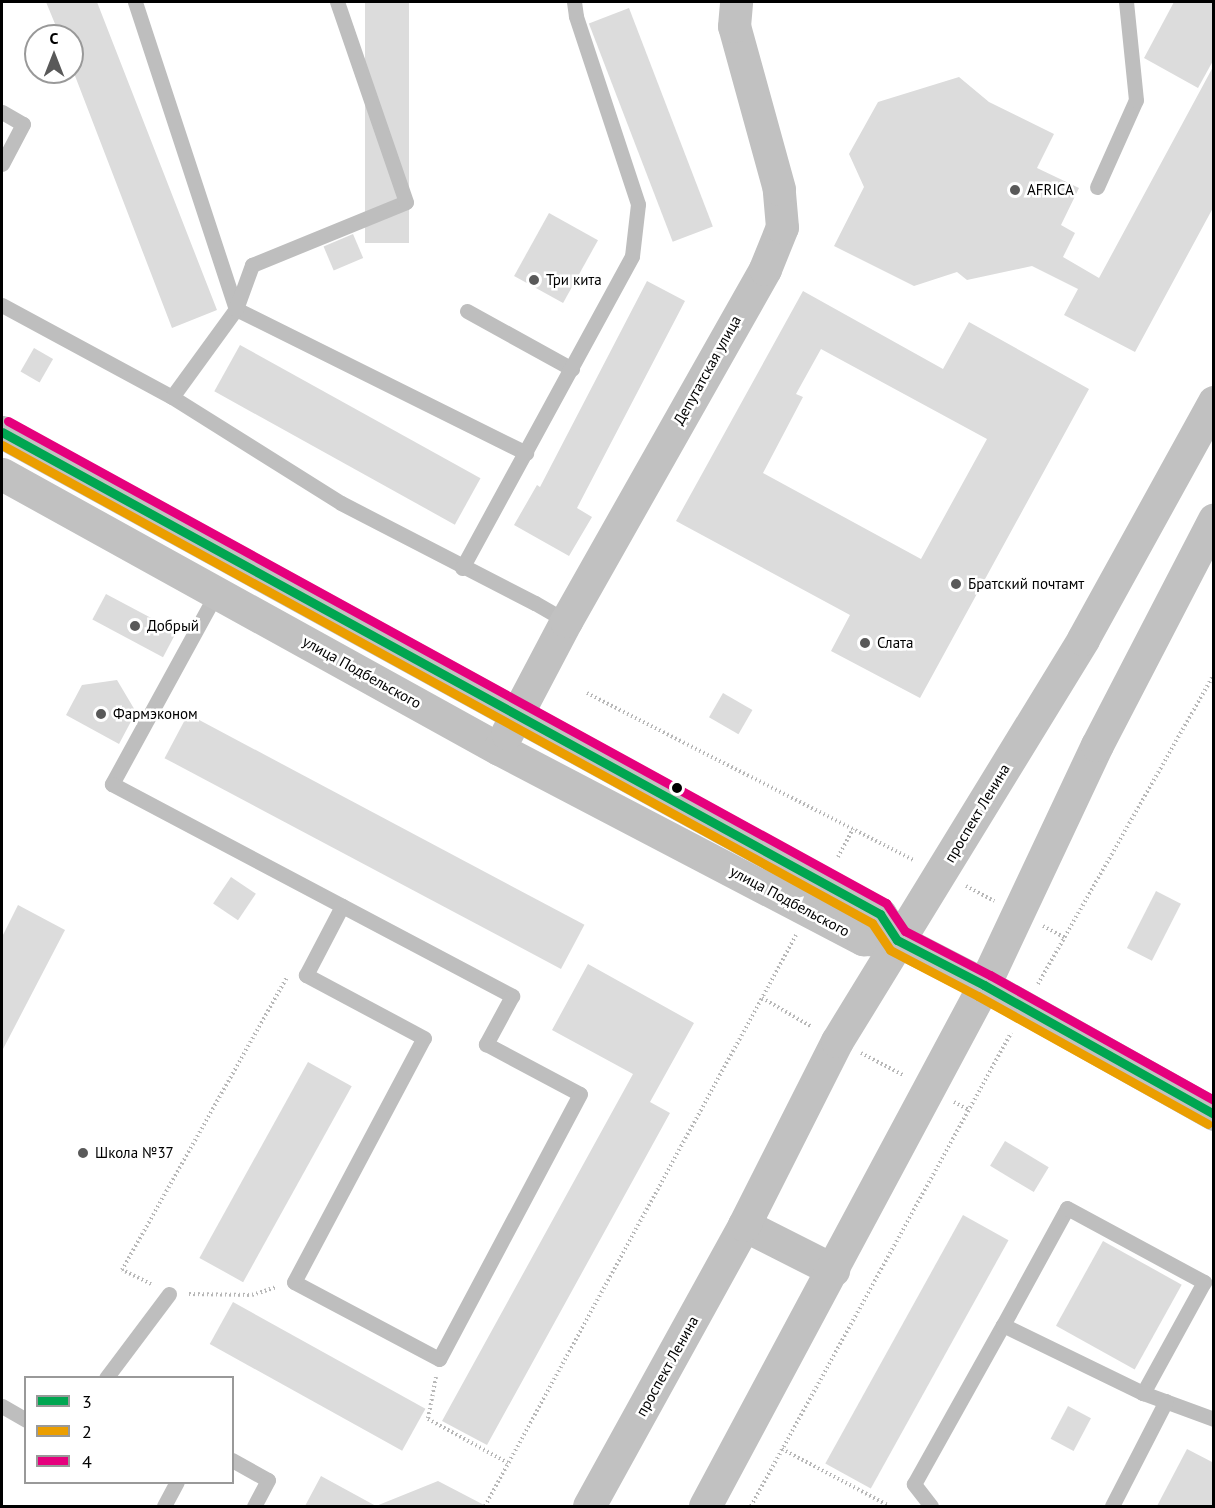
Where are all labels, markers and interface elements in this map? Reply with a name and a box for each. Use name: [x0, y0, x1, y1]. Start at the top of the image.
north arrow: [24, 24, 84, 84]
text: С: [50, 28, 58, 48]
place label: AFRICA: [1027, 181, 1074, 199]
marker: AFRICA: [1008, 183, 1022, 197]
place label: Три кита: [546, 271, 602, 289]
marker: Три кита: [527, 273, 541, 287]
street label: Депутатская улица: [670, 312, 744, 428]
place label: Братский почтамт: [968, 575, 1084, 593]
marker: Братский почтамт: [949, 577, 963, 591]
place label: Добрый: [147, 617, 199, 635]
marker: Добрый: [128, 619, 142, 633]
street label: улица Подбельского: [299, 632, 425, 712]
place label: Слата: [877, 634, 914, 652]
marker: Слата: [858, 636, 872, 650]
place label: Фармэконом: [113, 705, 198, 723]
marker: Фармэконом: [94, 707, 108, 721]
street label: проспект Ленина: [940, 760, 1014, 866]
unlabelled marker: [671, 782, 683, 794]
street label: улица Подбельского: [727, 862, 853, 940]
place label: Школа №37: [95, 1144, 174, 1162]
marker: Школа №37: [76, 1146, 90, 1160]
street label: проспект Ленина: [632, 1312, 702, 1420]
legend: [24, 1376, 234, 1484]
text: 3: [82, 1390, 92, 1413]
text: 2: [82, 1420, 92, 1443]
text: 4: [82, 1450, 92, 1473]

